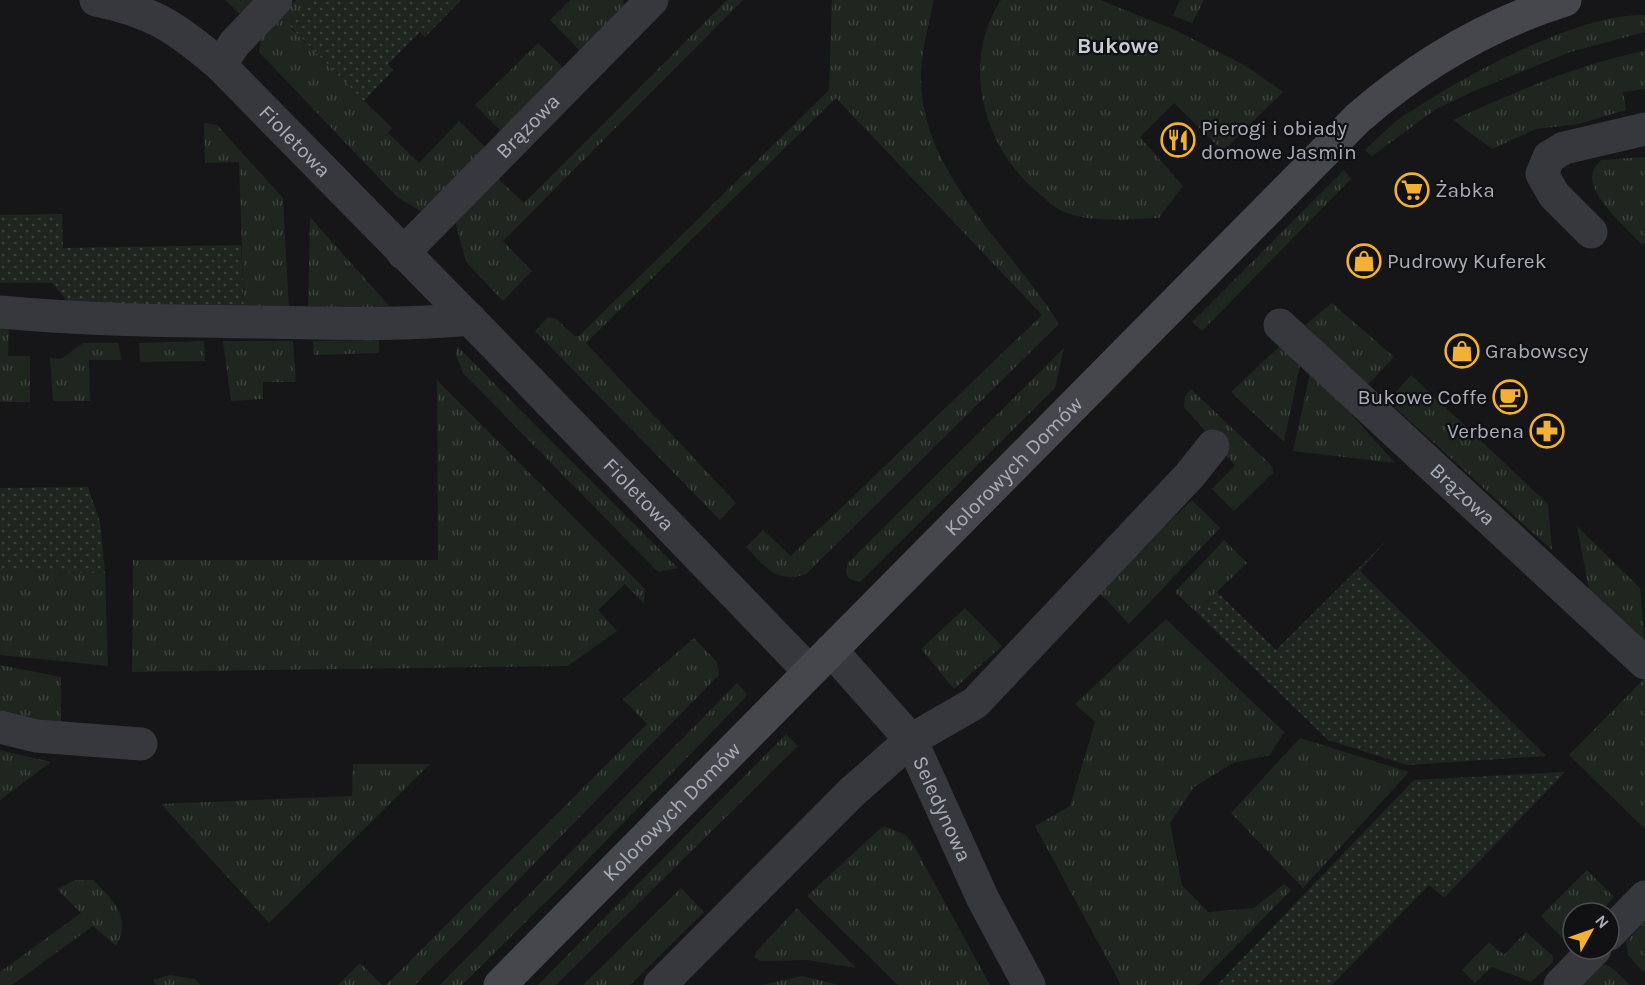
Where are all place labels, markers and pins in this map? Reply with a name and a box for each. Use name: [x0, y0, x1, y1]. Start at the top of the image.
place label: Pierogi i obiady domowe Jasmin: [1201, 116, 1357, 164]
restaurant icon: Pierogi i obiady domowe Jasmin: [1160, 122, 1196, 158]
supermarket icon: Żabka: [1394, 172, 1430, 208]
place label: Żabka: [1435, 178, 1495, 202]
shop icon: Pudrowy Kuferek: [1346, 243, 1382, 279]
place label: Pudrowy Kuferek: [1387, 249, 1547, 273]
shop icon: Grabowscy: [1444, 333, 1480, 369]
place label: Grabowscy: [1485, 339, 1589, 363]
cafe icon: Bukowe Coffe: [1492, 379, 1528, 415]
place label: Bukowe Coffe: [1357, 385, 1487, 409]
pharmacy icon: Verbena: [1529, 413, 1565, 449]
place label: Verbena: [1447, 419, 1524, 443]

